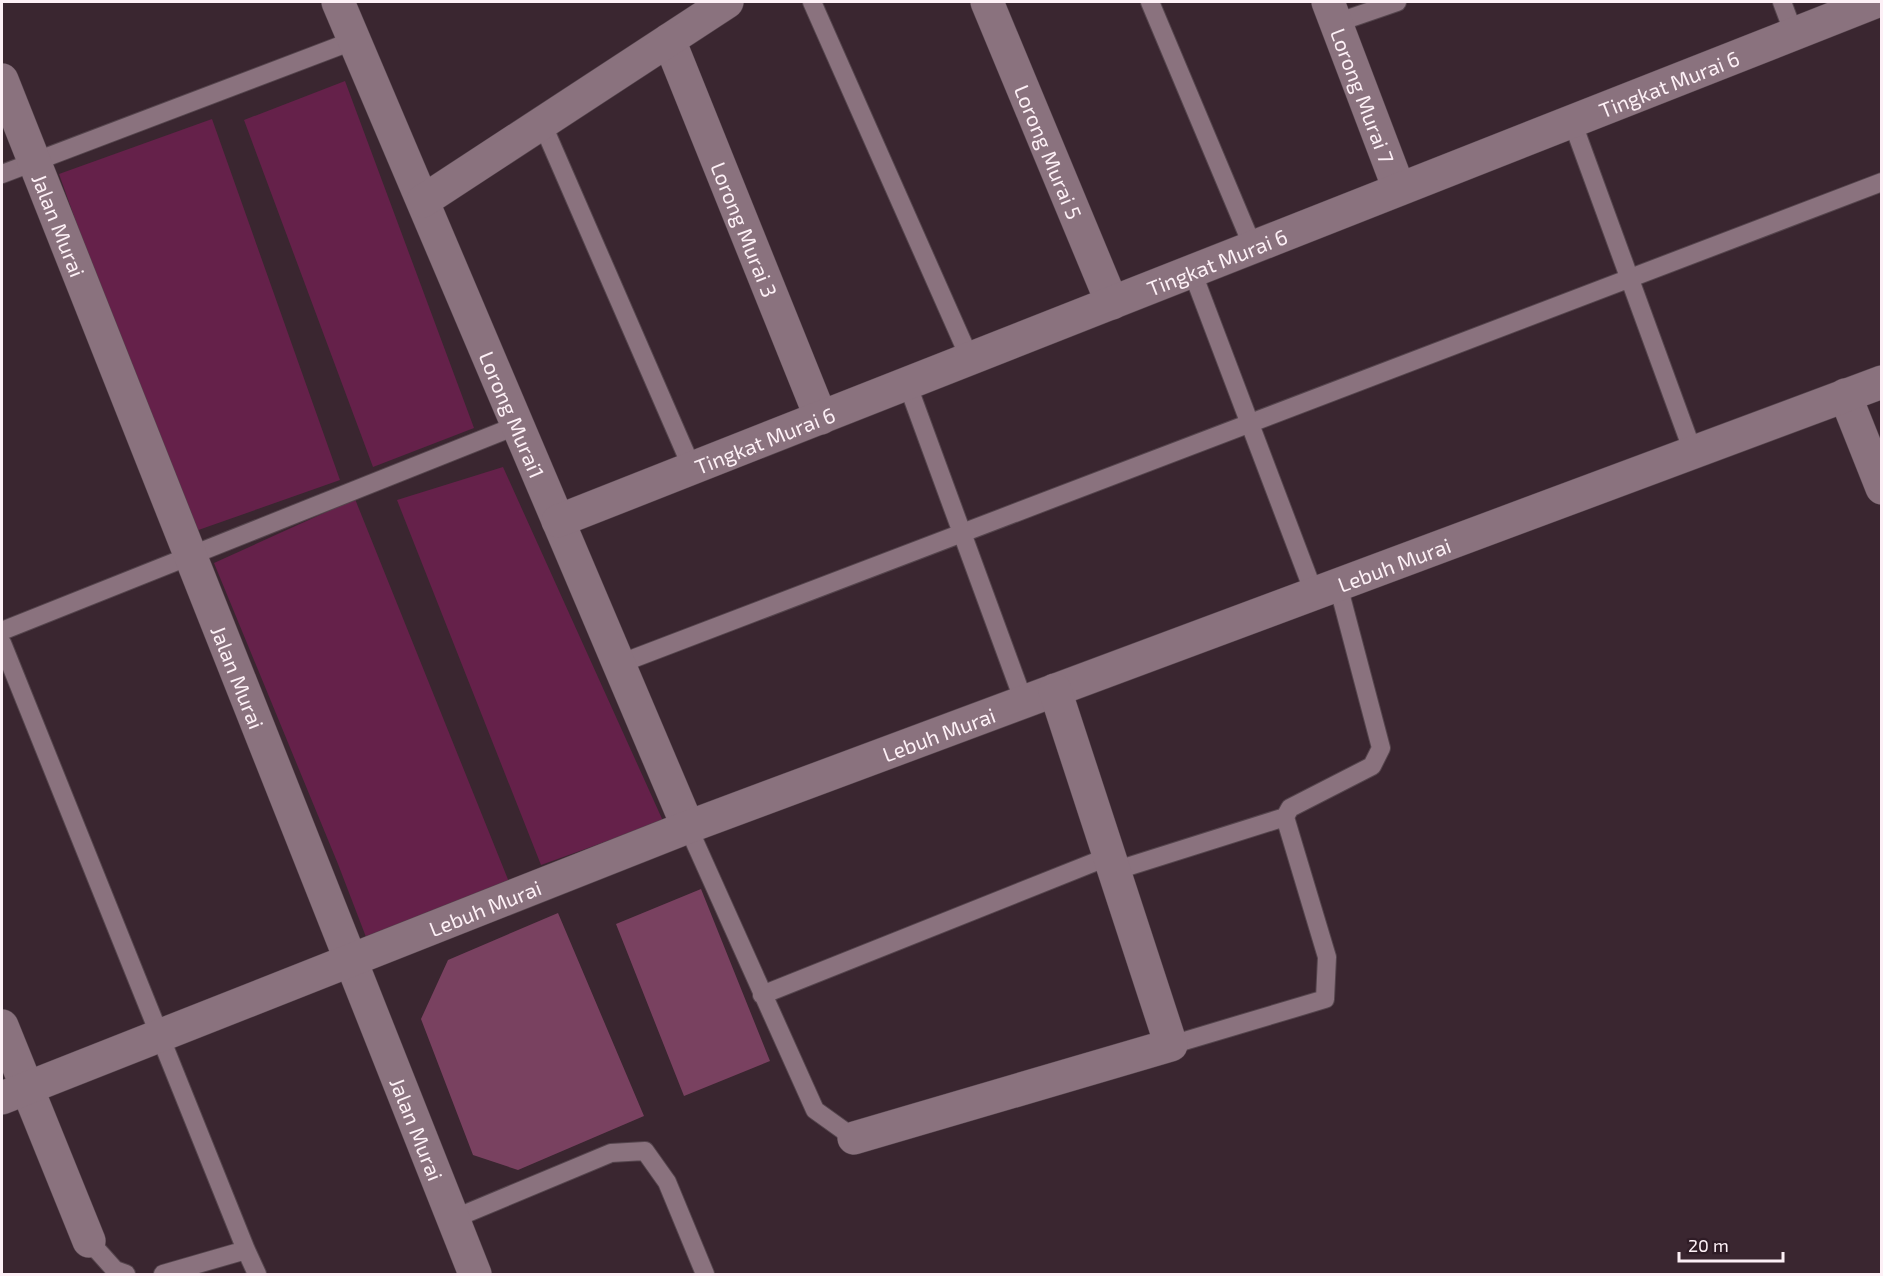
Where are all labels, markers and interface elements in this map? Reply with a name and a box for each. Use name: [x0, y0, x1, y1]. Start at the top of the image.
street label: Lorong Murai 7: [1327, 24, 1401, 167]
street label: Tingkat Murai 6: [1595, 44, 1743, 122]
street label: Lorong Murai 5: [1010, 81, 1088, 222]
street label: Lorong Murai 3: [707, 158, 783, 300]
street label: Jalan Murai: [28, 170, 91, 280]
street label: Tingkat Murai 6: [1143, 223, 1290, 300]
street label: Lorong Murai1: [475, 347, 551, 482]
street label: Tingkat Murai 6: [691, 401, 838, 478]
street label: Lebuh Murai: [1334, 531, 1454, 596]
street label: Jalan Murai: [207, 622, 270, 732]
street label: Lebuh Murai: [879, 701, 998, 766]
street label: Lebuh Murai: [425, 874, 544, 941]
street label: Jalan Murai: [386, 1073, 449, 1184]
scale bar: [1679, 1225, 1782, 1263]
text: 20 m: [1688, 1234, 1729, 1256]

